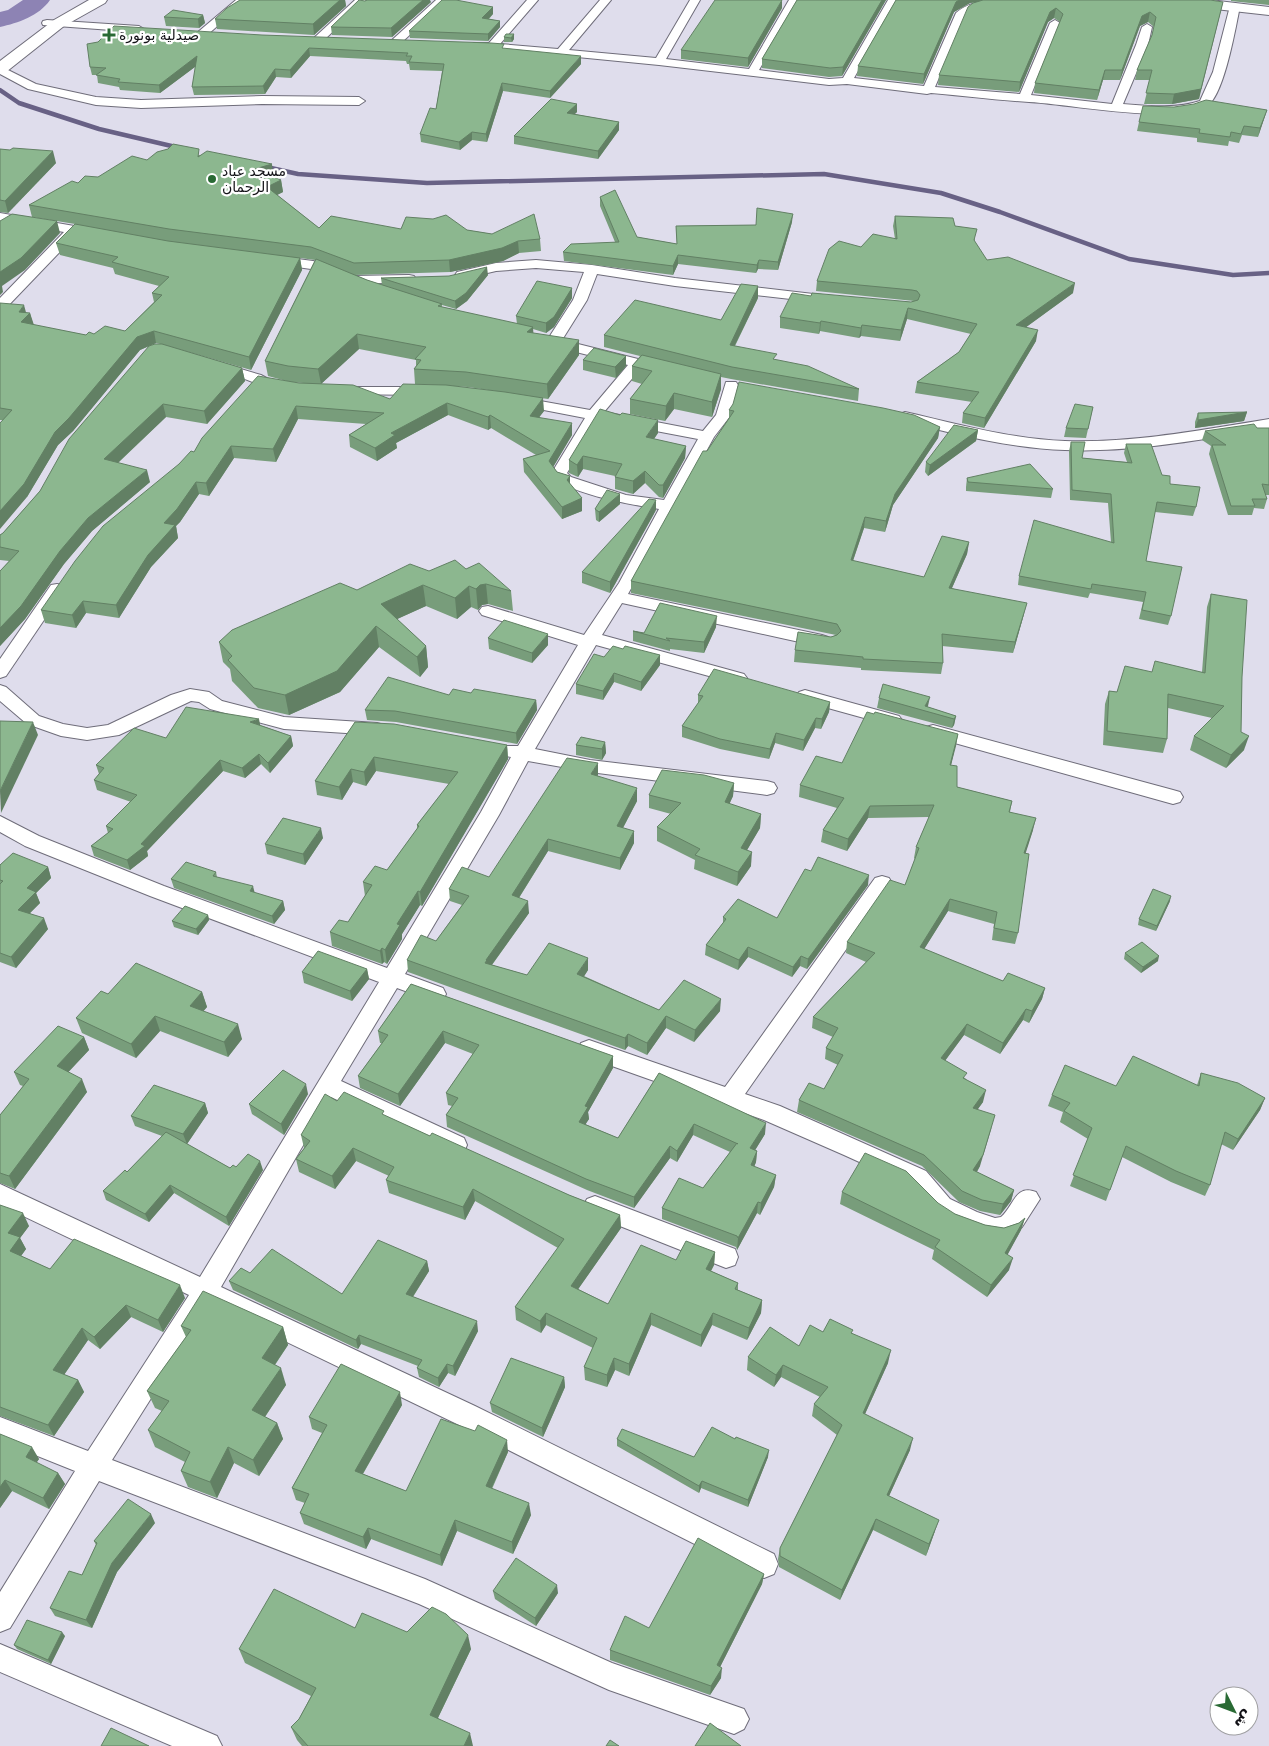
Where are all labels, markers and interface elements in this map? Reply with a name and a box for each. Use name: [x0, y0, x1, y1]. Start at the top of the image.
place label: صيدلية بونورة: [119, 27, 199, 44]
marker: صيدلية بونورة: [103, 29, 115, 41]
place label: مسجد عباد الرحمان: [222, 163, 286, 196]
marker: مسجد عباد الرحمان: [206, 173, 218, 185]
north arrow: [1209, 1686, 1259, 1736]
text: ش: [1231, 1707, 1256, 1732]

